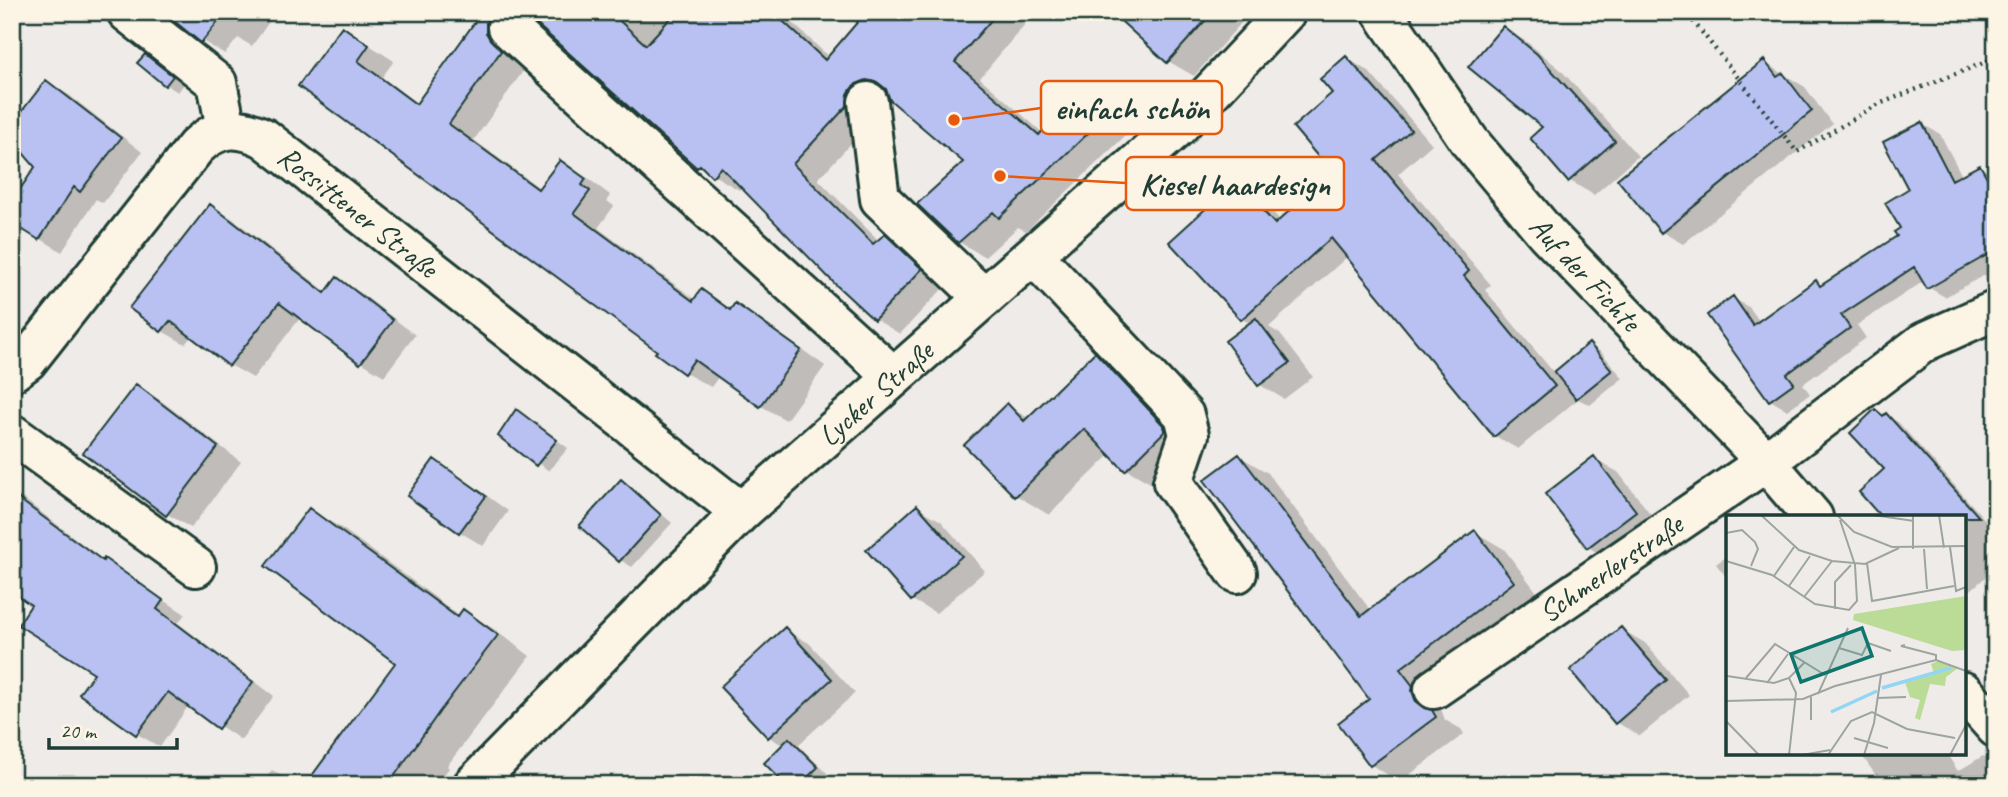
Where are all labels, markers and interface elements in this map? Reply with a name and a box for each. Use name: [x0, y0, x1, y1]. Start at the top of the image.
callout: einfach schön: [1041, 81, 1222, 134]
text: einfach schön: [1055, 88, 1210, 129]
street label: Rossittener Straße: [270, 137, 447, 288]
callout: Kiesel haardesign: [1126, 157, 1344, 210]
text: Kiesel haardesign: [1140, 164, 1331, 205]
street label: Auf der Fichte: [1521, 208, 1651, 341]
street label: Lycker Straße: [810, 331, 943, 454]
street label: Schmerlerstraße: [1531, 504, 1692, 631]
inset map: [1726, 515, 1966, 755]
scale bar: [49, 706, 177, 750]
text: 20 m: [60, 718, 98, 744]

